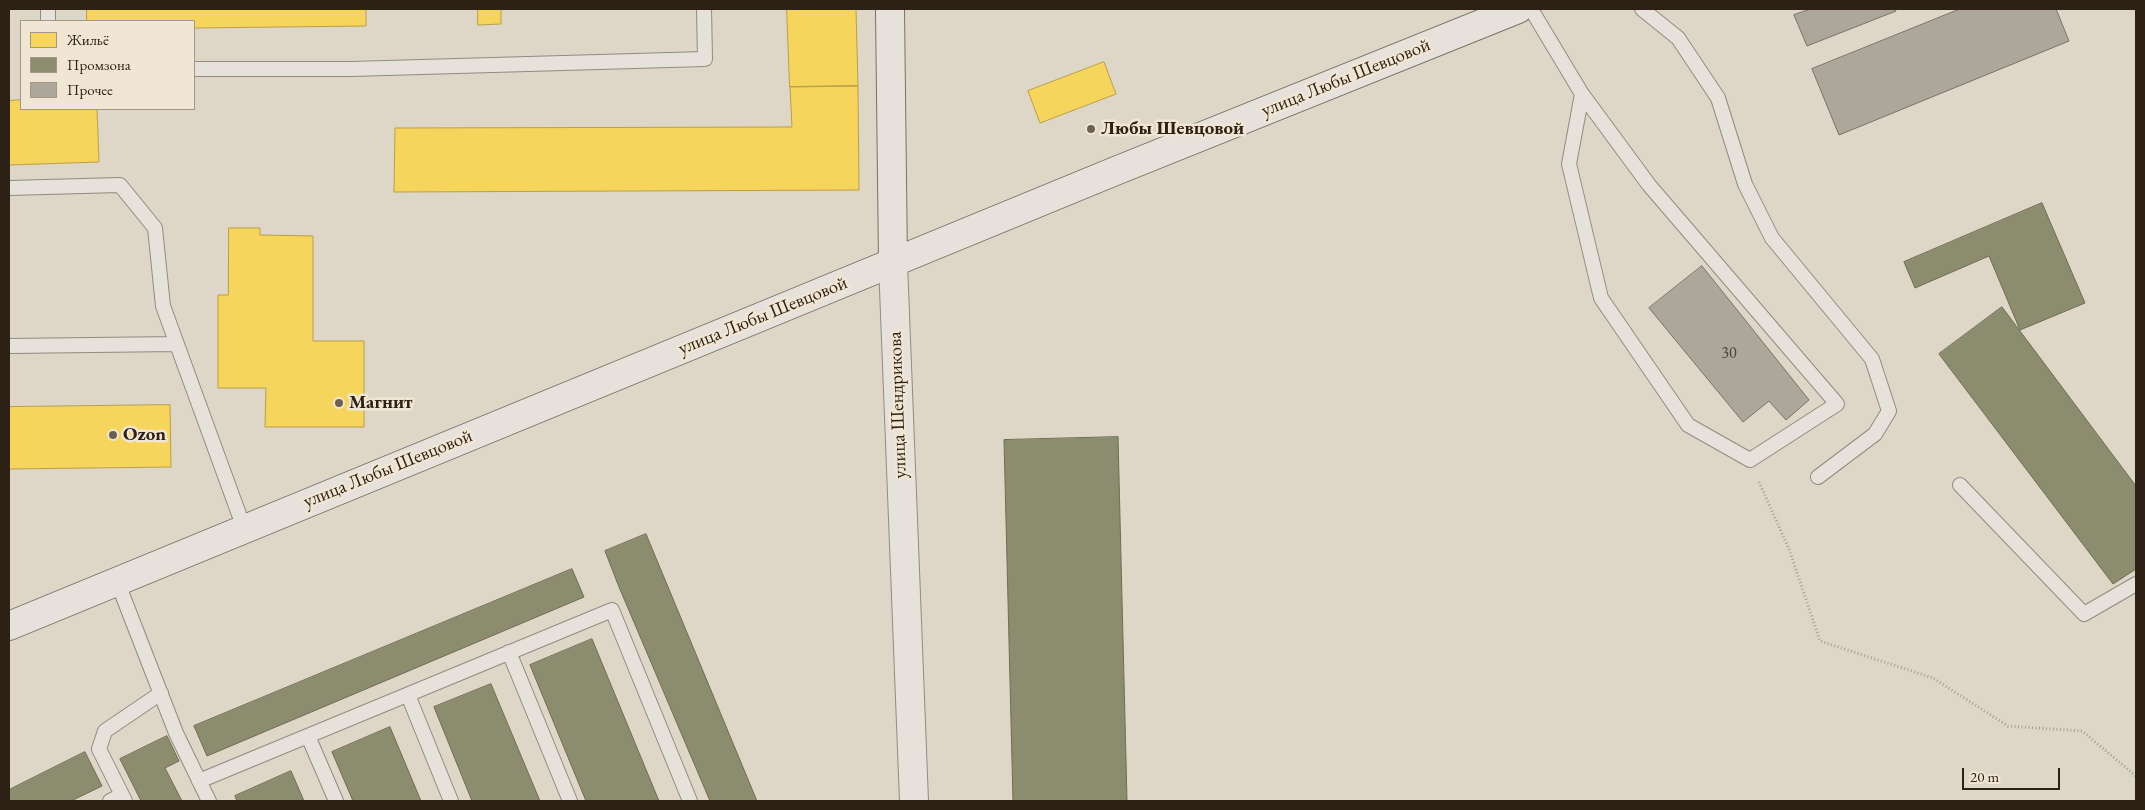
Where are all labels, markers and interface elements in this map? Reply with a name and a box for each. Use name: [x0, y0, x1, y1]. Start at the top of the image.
legend: [20, 20, 195, 110]
text: Жильё: [67, 30, 109, 49]
street label: улица Любы Шевцовой: [1258, 34, 1434, 122]
text: Промзона: [67, 55, 131, 74]
text: Прочее: [67, 80, 113, 99]
place label: Любы Шевцовой: [1101, 118, 1244, 140]
marker: Любы Шевцовой: [1085, 123, 1097, 135]
street label: улица Любы Шевцовой: [675, 272, 851, 360]
street label: улица Шендрикова: [884, 331, 912, 479]
house number: 30: [1721, 344, 1737, 364]
place label: Магнит: [349, 392, 413, 414]
marker: Магнит: [333, 397, 345, 409]
place label: Ozon: [123, 424, 166, 446]
street label: улица Любы Шевцовой: [300, 425, 476, 513]
marker: Ozon: [107, 429, 119, 441]
scale bar: [1965, 758, 2062, 790]
text: 20 m: [1970, 767, 1999, 786]

